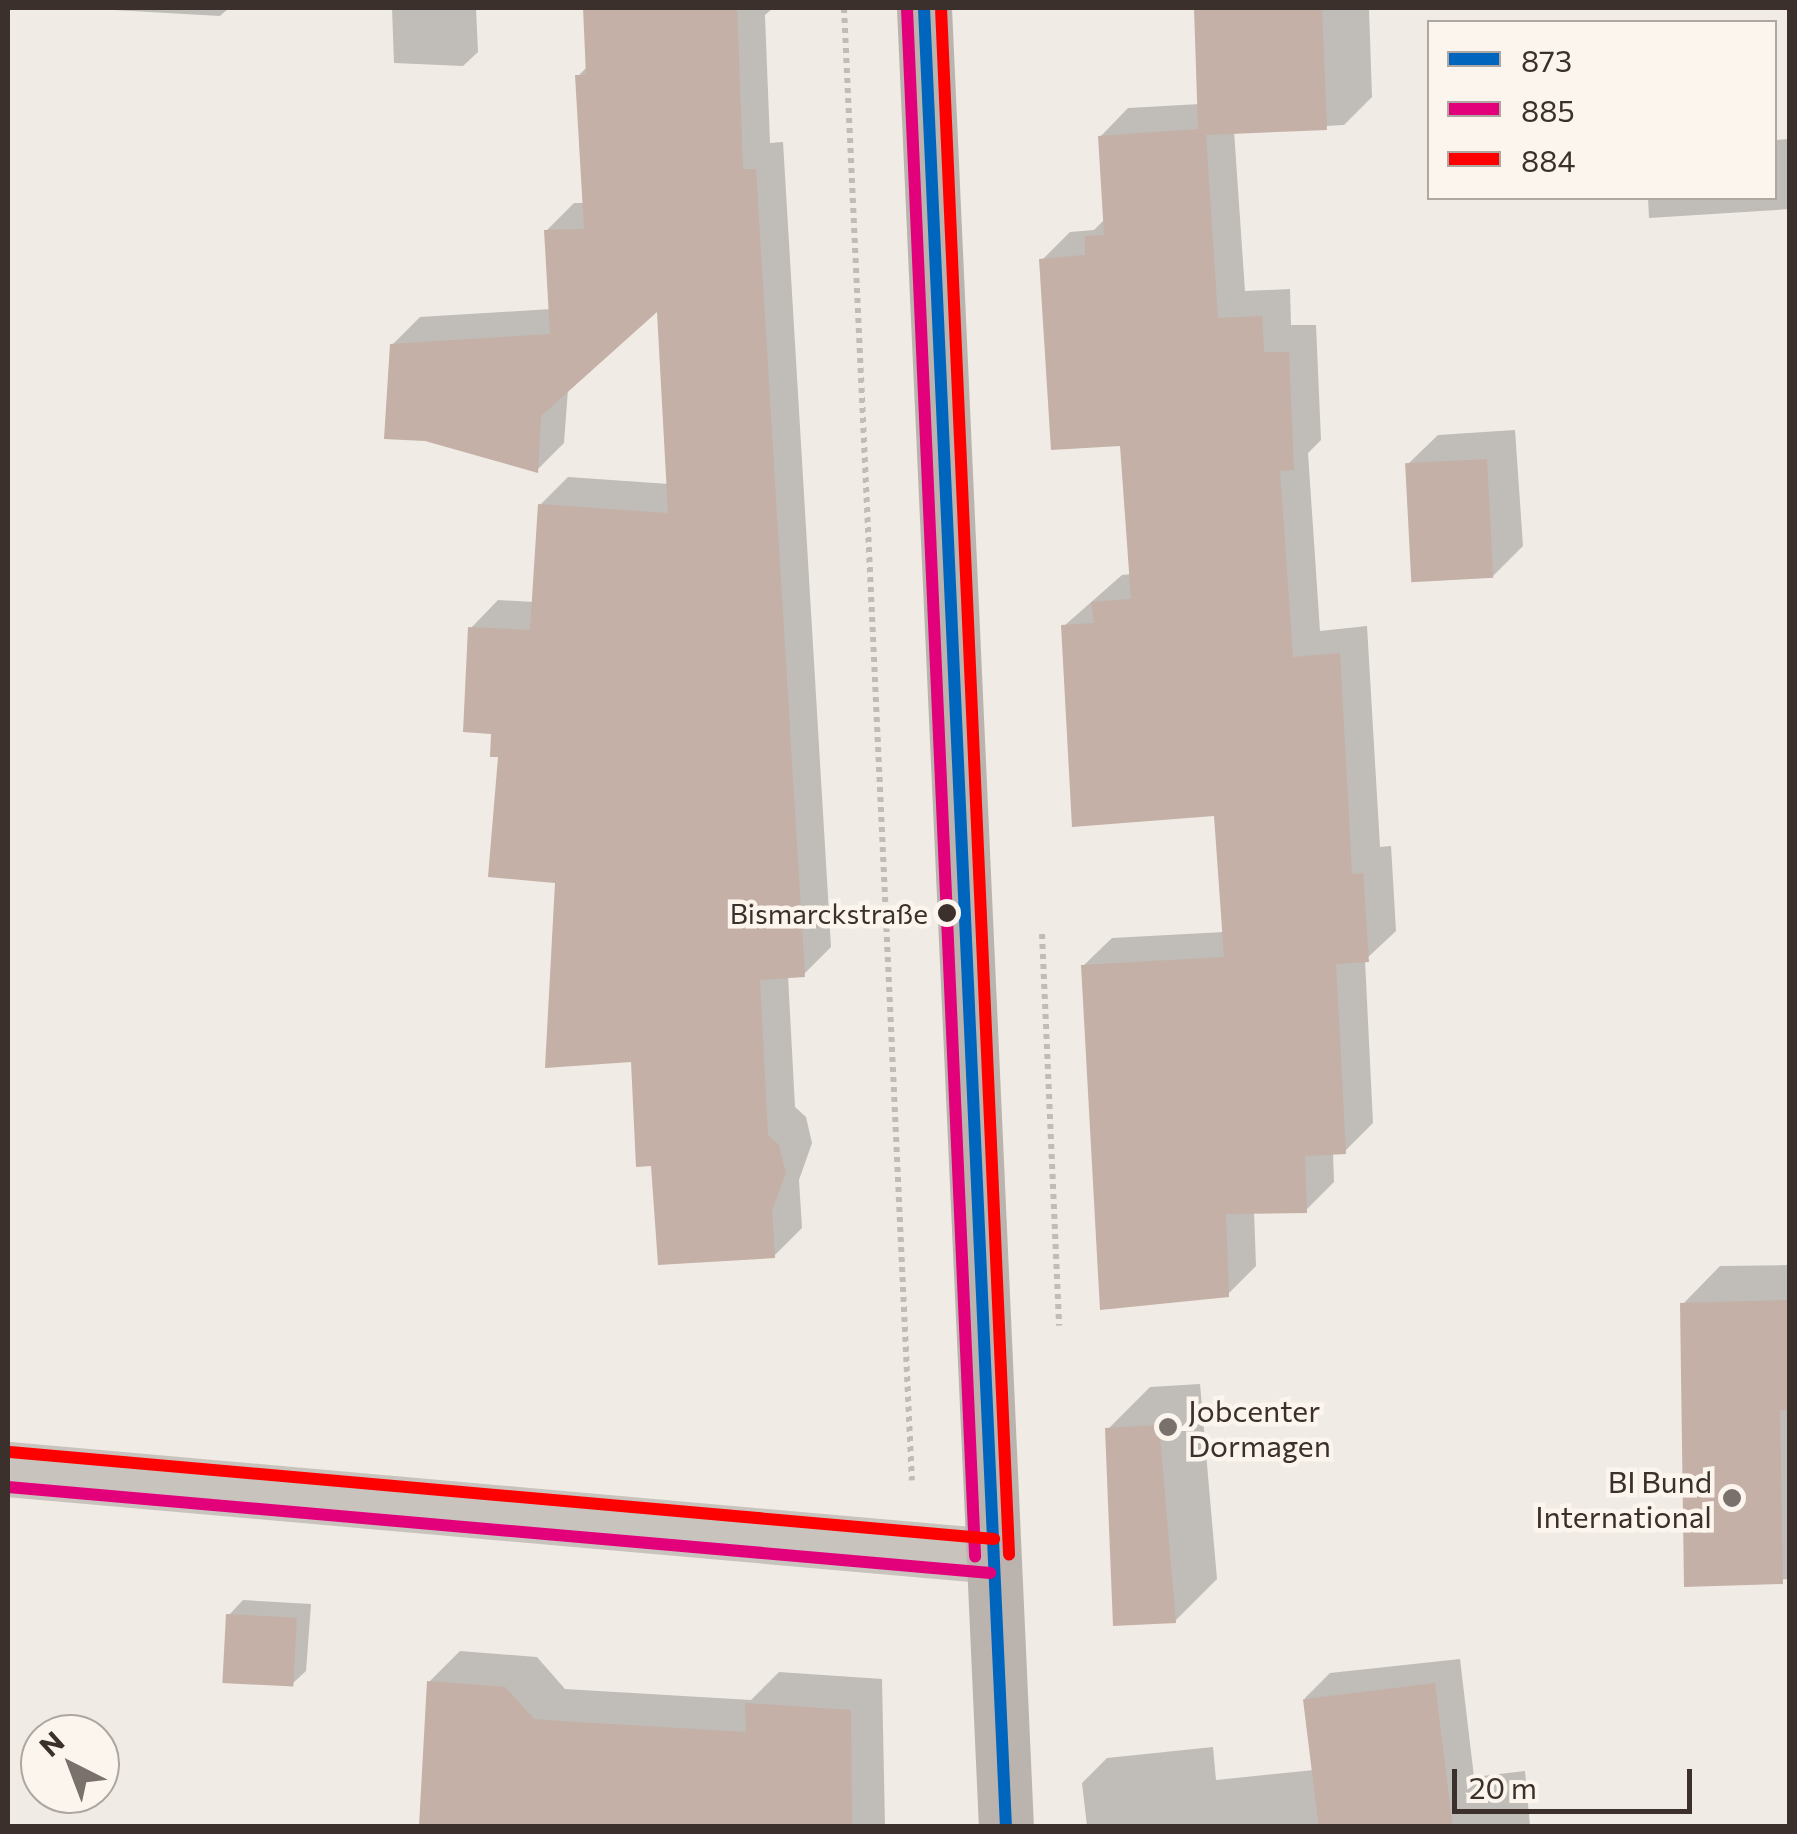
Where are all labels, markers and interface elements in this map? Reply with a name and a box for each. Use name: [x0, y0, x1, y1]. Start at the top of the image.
legend: [1427, 20, 1777, 200]
text: 873: [1521, 41, 1572, 78]
text: 885: [1521, 91, 1575, 128]
text: 884: [1521, 141, 1575, 178]
place label: Bismarckstraße: [730, 896, 928, 930]
marker: Bismarckstraße: [937, 903, 957, 923]
place label: Jobcenter Dormagen: [1188, 1392, 1331, 1462]
marker: Jobcenter Dormagen: [1157, 1416, 1179, 1438]
place label: BI Bund International: [1535, 1463, 1712, 1534]
marker: BI Bund International: [1721, 1487, 1743, 1509]
north arrow: [20, 1714, 120, 1814]
text: N: [32, 1724, 70, 1763]
scale bar: [1457, 1749, 1697, 1811]
text: 20 m: [1469, 1768, 1537, 1805]

